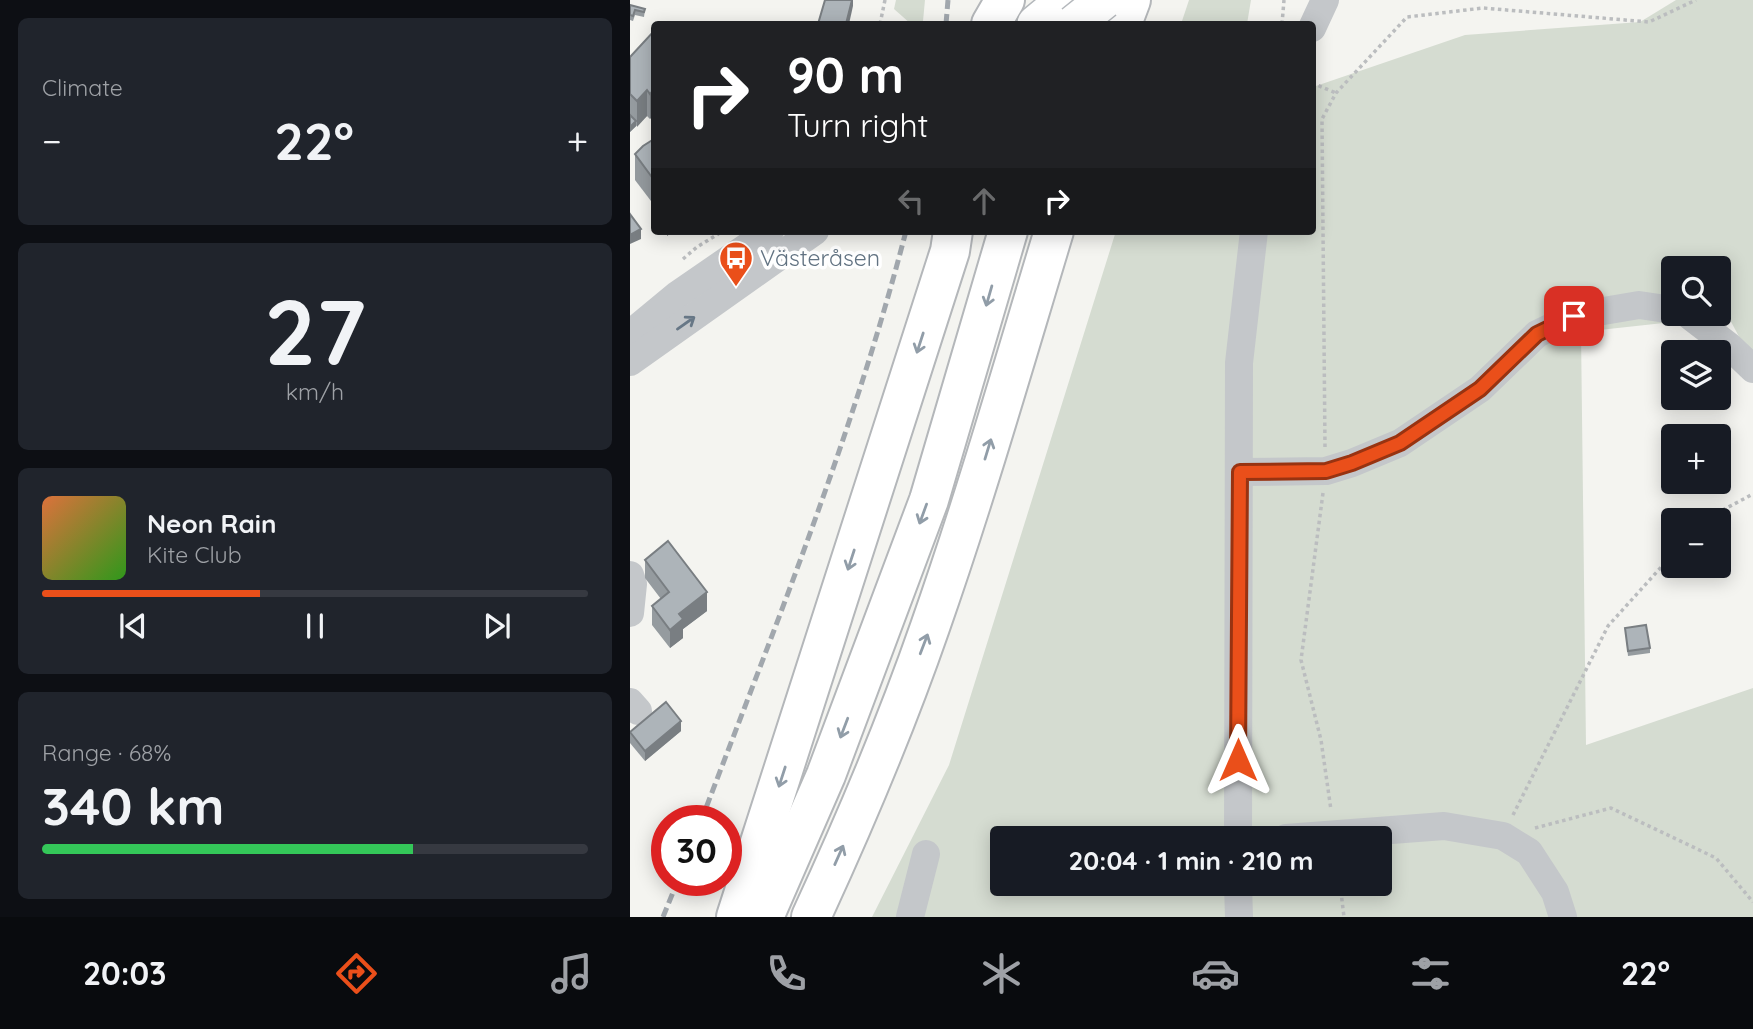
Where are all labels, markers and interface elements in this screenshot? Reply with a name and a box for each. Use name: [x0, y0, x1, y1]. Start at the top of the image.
text: 90 m: [787, 44, 904, 105]
icon: right: [672, 49, 763, 140]
text: Climate: [42, 73, 123, 102]
text: Turn right: [787, 105, 928, 145]
text: 22°: [274, 108, 354, 173]
text: −: [42, 117, 62, 165]
text: +: [567, 117, 588, 165]
icon: left: [892, 182, 930, 220]
icon: ahead: [965, 182, 1003, 220]
icon: right: [1038, 182, 1076, 220]
bus stop icon: Västeråsen: [717, 239, 755, 288]
place label: Västeråsen: [760, 243, 880, 272]
map controls: [1661, 256, 1731, 578]
button: search: [1661, 256, 1731, 326]
text: 27: [264, 274, 366, 388]
one-way arrow: [981, 285, 994, 307]
pin: [1544, 286, 1604, 346]
icon: arrive: [1555, 297, 1593, 335]
one-way arrow: [676, 316, 695, 330]
one-way arrow: [913, 332, 926, 354]
button: layers: [1661, 340, 1731, 410]
text: km/h: [286, 377, 344, 406]
button: +: [1661, 424, 1731, 494]
one-way arrow: [982, 438, 995, 460]
one-way arrow: [916, 503, 929, 525]
text: Neon Rain: [147, 507, 276, 540]
button: −: [1661, 508, 1731, 578]
text: Kite Club: [147, 540, 242, 569]
one-way arrow: [844, 549, 857, 571]
icon: previous: [114, 607, 152, 645]
icon: pause: [296, 607, 334, 645]
icon: next: [478, 607, 516, 645]
one-way arrow: [919, 633, 931, 655]
one-way arrow: [837, 716, 850, 738]
position arrow: [1201, 723, 1275, 797]
text: Range · 68%: [42, 738, 171, 767]
one-way arrow: [775, 765, 787, 787]
text: 340 km: [42, 773, 225, 838]
speed limit sign: 30: [651, 805, 742, 896]
one-way arrow: [833, 844, 846, 866]
text: 20:04 · 1 min · 210 m: [1069, 844, 1313, 877]
icon: directions: [332, 949, 381, 998]
icon: music: [547, 949, 596, 998]
icon: phone: [762, 949, 811, 998]
icon: climate: [977, 949, 1026, 998]
icon: car: [1191, 949, 1240, 998]
icon: filters: [1406, 949, 1455, 998]
text: 20:03: [83, 953, 166, 993]
text: 22°: [1621, 953, 1670, 993]

